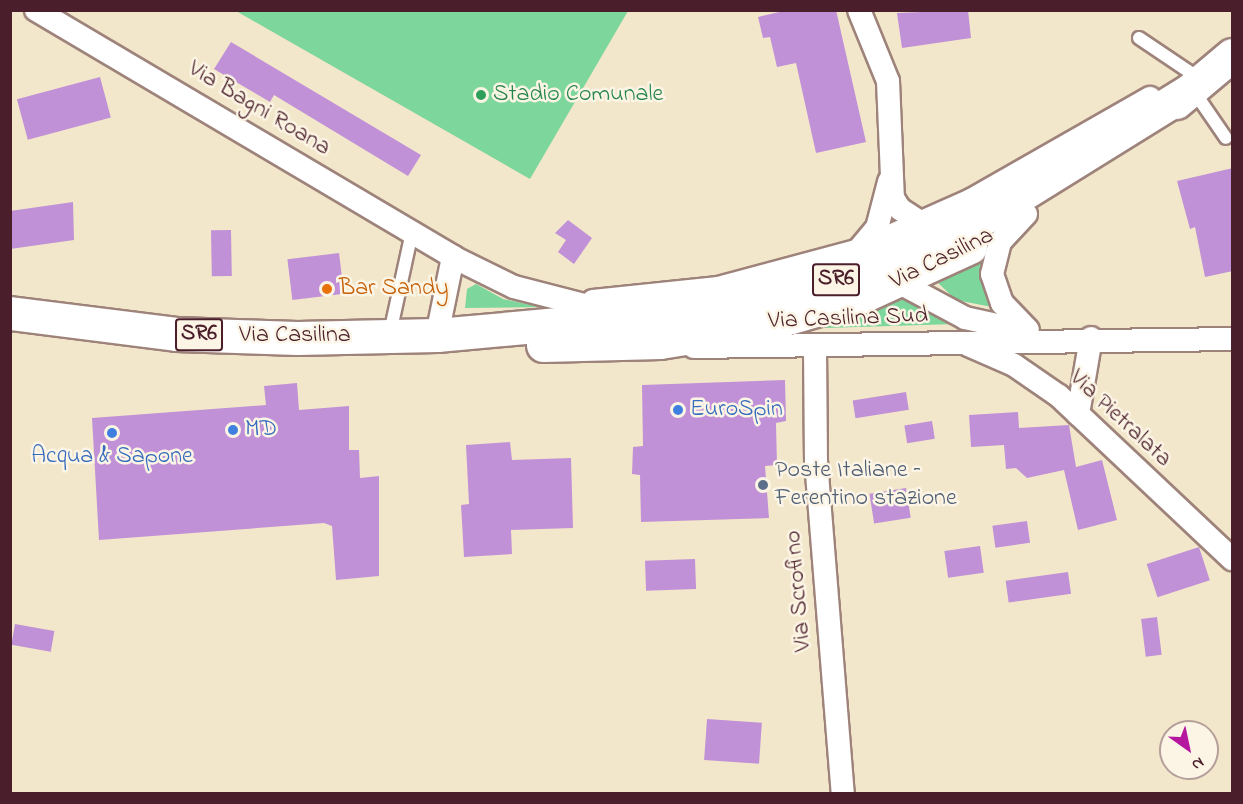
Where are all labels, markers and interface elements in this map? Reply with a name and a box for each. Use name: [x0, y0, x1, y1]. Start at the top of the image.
street label: Via Bagni Roana: [182, 55, 336, 163]
place label: Stadio Comunale: [493, 81, 663, 109]
marker: Stadio Comunale: [474, 88, 488, 102]
street label: Via Casilina: [886, 222, 998, 296]
road number: SR6: [812, 261, 860, 299]
place label: Bar Sandy: [339, 275, 449, 303]
marker: Bar Sandy: [320, 282, 334, 296]
street label: Via Casilina Sud: [767, 302, 929, 336]
road number: SR6: [175, 316, 223, 354]
street label: Via Casilina: [239, 322, 351, 350]
street label: Via Pietralata: [1063, 364, 1177, 474]
place label: EuroSpin: [690, 396, 783, 424]
marker: EuroSpin: [671, 403, 685, 417]
place label: MD: [245, 416, 277, 444]
marker: MD: [226, 423, 240, 437]
marker: Acqua & Sapone: [105, 426, 119, 440]
place label: Acqua & Sapone: [31, 443, 193, 471]
place label: Poste Italiane – Ferentino stazione: [775, 457, 957, 513]
marker: Poste Italiane – Ferentino stazione: [756, 478, 770, 492]
street label: Via Scrofino: [779, 529, 819, 653]
north arrow: [1159, 720, 1219, 780]
text: N: [1187, 750, 1209, 776]

